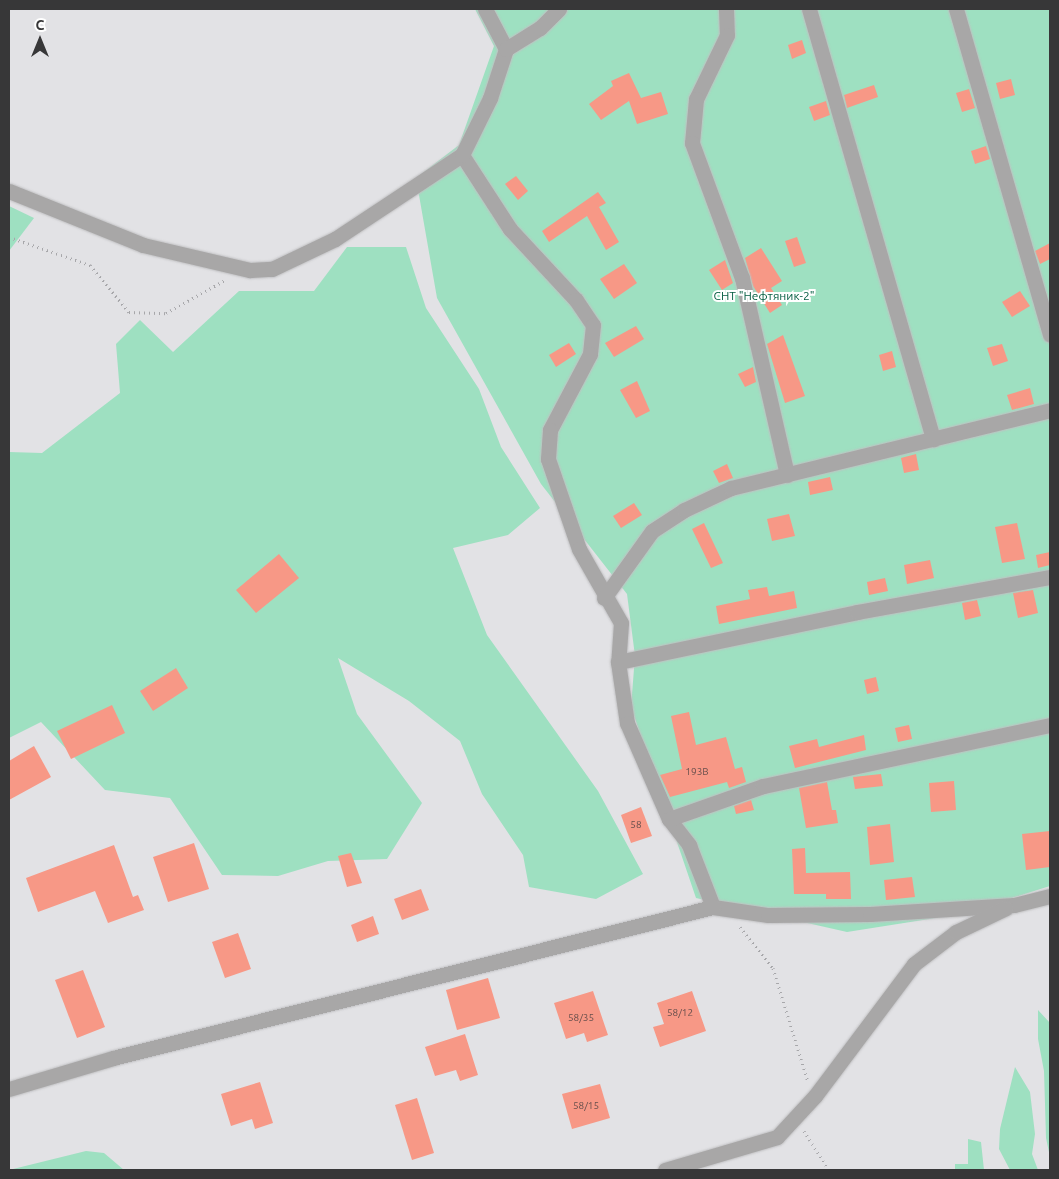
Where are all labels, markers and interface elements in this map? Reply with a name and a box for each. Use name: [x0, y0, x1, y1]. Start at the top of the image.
north arrow: [15, 15, 65, 65]
text: С: [36, 17, 44, 33]
park label: СНТ "Нефтяник-2": [714, 289, 814, 303]
house number: 193В: [685, 766, 709, 778]
house number: 58: [630, 819, 642, 831]
house number: 58/12: [667, 1007, 693, 1019]
house number: 58/35: [568, 1012, 594, 1024]
house number: 58/15: [573, 1100, 599, 1112]

